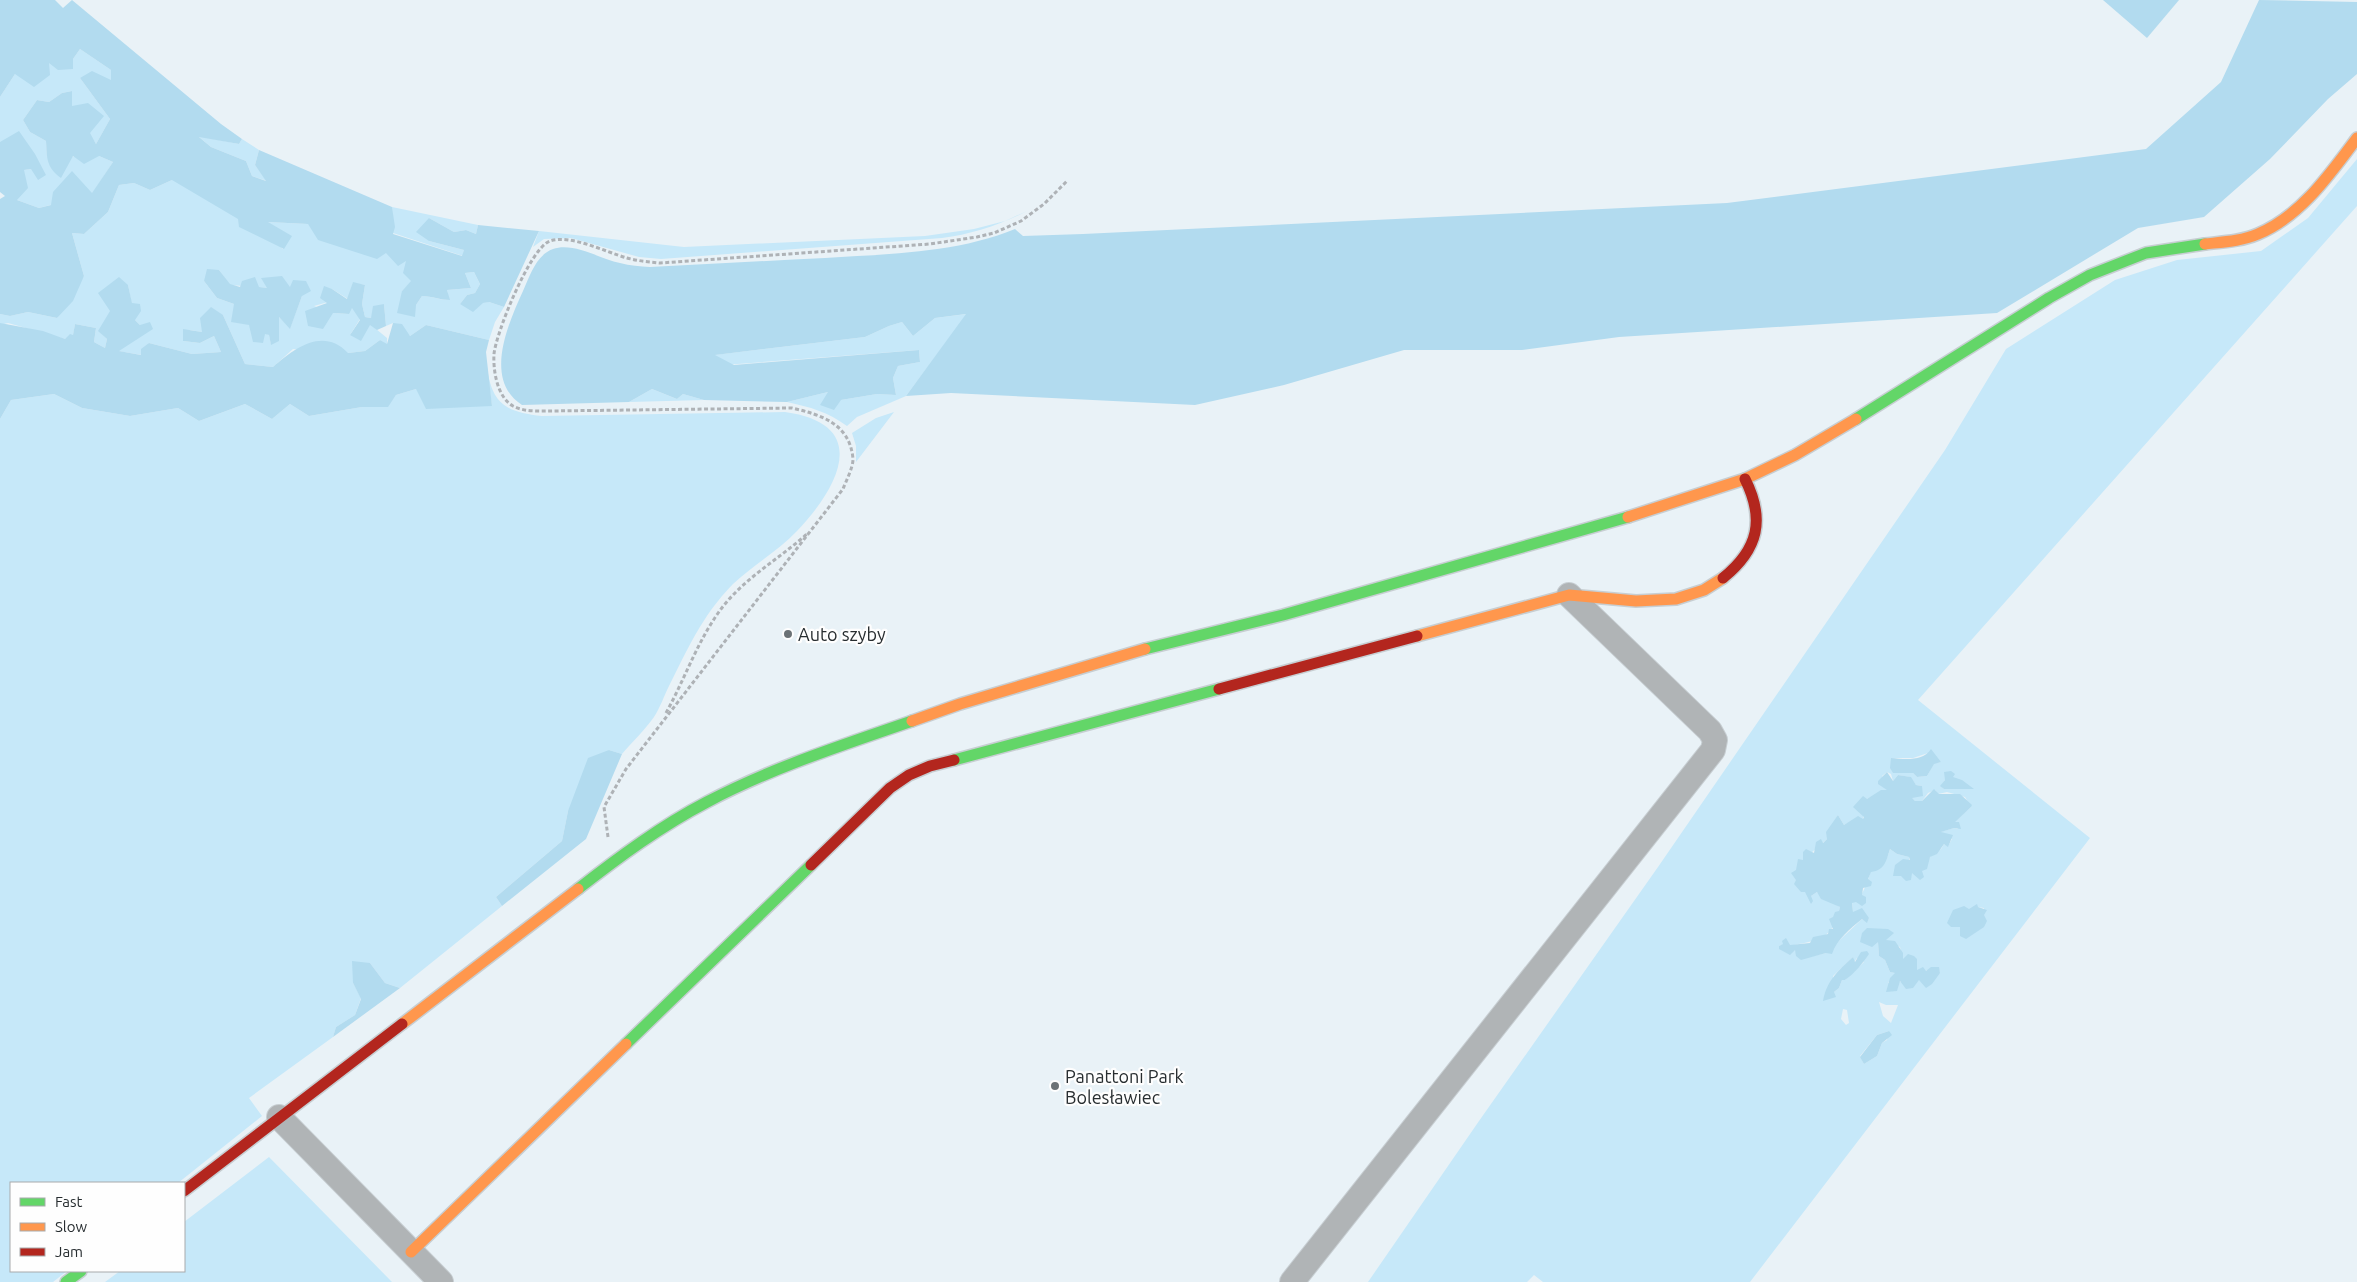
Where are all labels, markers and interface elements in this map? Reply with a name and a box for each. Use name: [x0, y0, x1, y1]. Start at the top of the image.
place label: Auto szyby: [798, 624, 886, 644]
marker: Auto szyby: [782, 628, 794, 640]
place label: Panattoni Park Bolesławiec: [1065, 1066, 1184, 1107]
marker: Panattoni Park Bolesławiec: [1049, 1080, 1061, 1092]
legend: [10, 1182, 185, 1272]
text: Fast: [55, 1193, 83, 1210]
text: Slow: [55, 1218, 88, 1235]
text: Jam: [55, 1243, 83, 1260]

